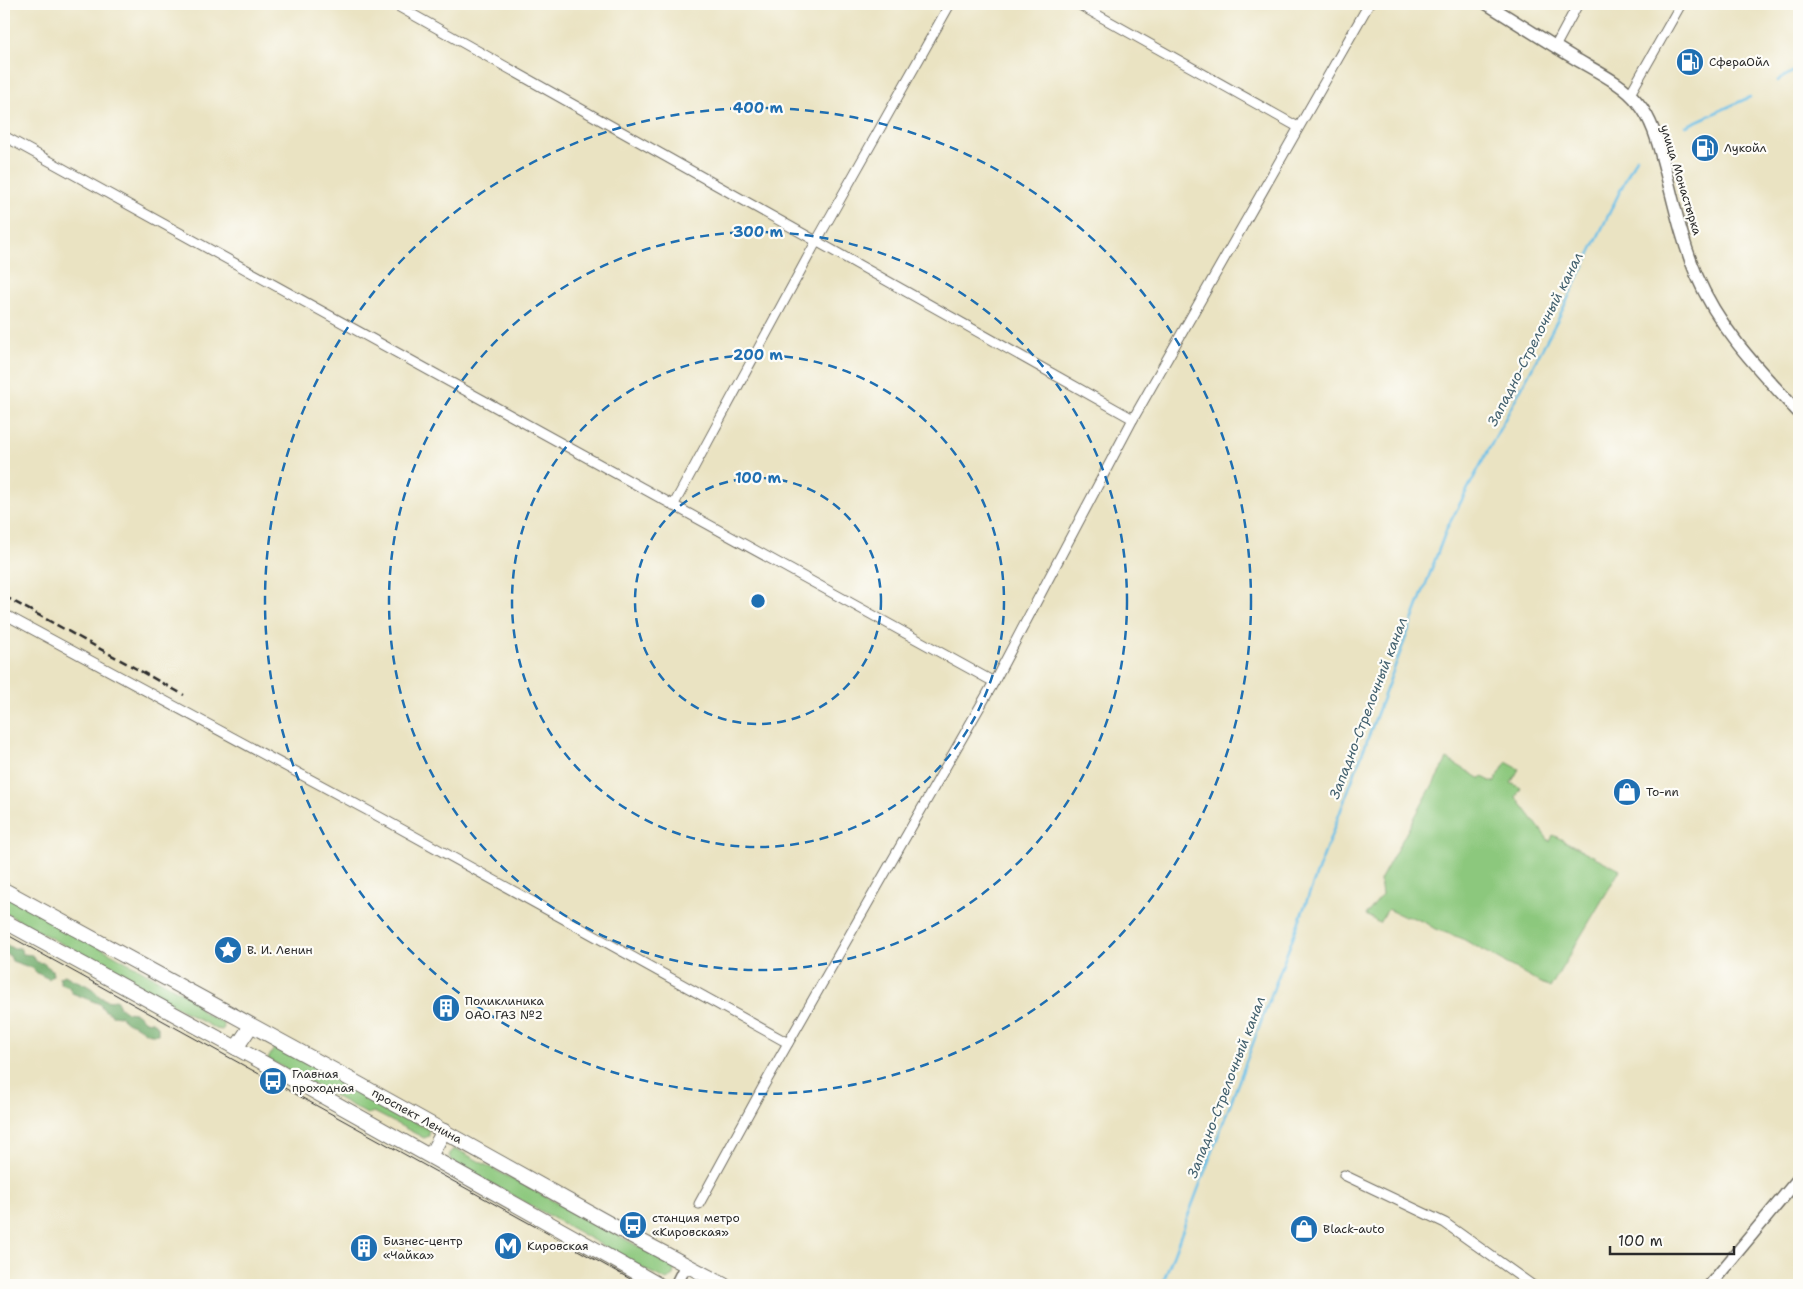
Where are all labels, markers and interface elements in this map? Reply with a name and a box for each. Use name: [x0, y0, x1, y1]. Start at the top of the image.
fuel station icon: СфераОйл: [1675, 47, 1705, 77]
place label: СфераОйл: [1709, 54, 1770, 70]
text: 400 m: [733, 98, 783, 118]
street label: улица Монастырка: [1657, 123, 1706, 238]
fuel station icon: Лукойл: [1690, 133, 1720, 163]
place label: Лукойл: [1724, 140, 1767, 156]
text: 300 m: [733, 222, 783, 242]
water label: Западно-Стрелочный канал: [1483, 249, 1587, 429]
text: 200 m: [733, 345, 783, 365]
text: 100 m: [735, 468, 781, 488]
centre of rings: [749, 592, 767, 610]
water label: Западно-Стрелочный канал: [1325, 614, 1411, 801]
shop icon: To-nn: [1612, 777, 1642, 807]
place label: To-nn: [1646, 784, 1679, 800]
place icon: В. И. Ленин: [213, 935, 243, 965]
place label: В. И. Ленин: [247, 942, 313, 958]
building icon: Поликлиника ОАО ГАЗ №2: [431, 993, 461, 1023]
place label: Поликлиника ОАО ГАЗ №2: [465, 993, 544, 1023]
water label: Западно-Стрелочный канал: [1183, 993, 1269, 1180]
bus stop icon: Главная проходная: [258, 1066, 288, 1096]
place label: Главная проходная: [292, 1066, 354, 1096]
street label: проспект Ленина: [369, 1085, 465, 1148]
bus stop icon: станция метро «Кировская»: [618, 1210, 648, 1240]
place label: станция метро «Кировская»: [652, 1210, 740, 1240]
shop icon: Black-auto: [1289, 1214, 1319, 1244]
place label: Black-auto: [1323, 1221, 1384, 1237]
scale bar: [1610, 1224, 1734, 1256]
metro station icon: Кировская: [493, 1231, 523, 1261]
text: 100 m: [1618, 1231, 1663, 1251]
building icon: Бизнес-центр «Чайка»: [349, 1233, 379, 1263]
place label: Бизнес-центр «Чайка»: [383, 1233, 463, 1263]
place label: Кировская: [527, 1238, 589, 1254]

